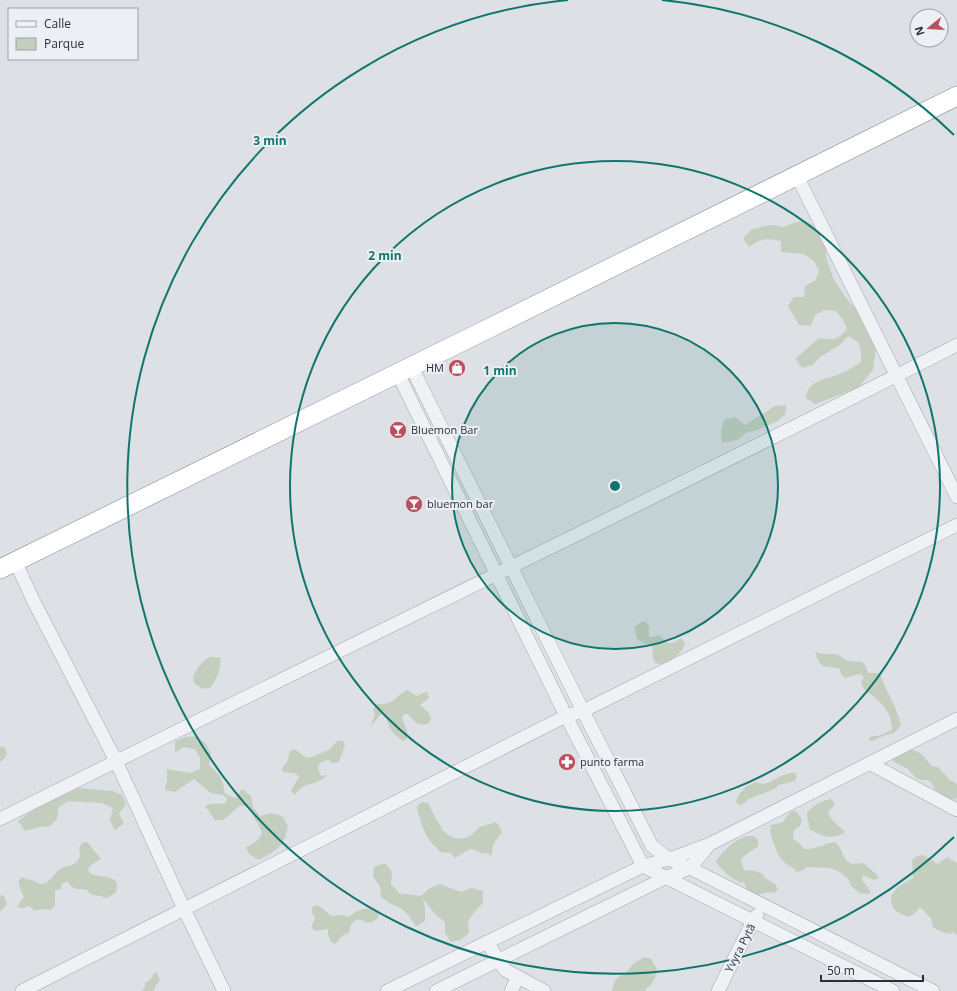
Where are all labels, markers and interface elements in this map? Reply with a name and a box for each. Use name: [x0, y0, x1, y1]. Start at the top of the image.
legend: [8, 8, 138, 60]
north arrow: [909, 8, 949, 48]
text: Calle: [44, 15, 71, 32]
text: N: [910, 25, 928, 38]
text: Parque: [44, 35, 84, 52]
text: 3 min: [253, 132, 287, 149]
text: 2 min: [368, 247, 402, 264]
shop icon: HM: [447, 358, 467, 378]
place label: HM: [426, 360, 444, 375]
text: 1 min: [483, 362, 517, 379]
bar icon: Bluemon Bar: [388, 420, 408, 440]
place label: Bluemon Bar: [411, 422, 478, 437]
centre of rings: [608, 479, 622, 493]
bar icon: bluemon bar: [404, 494, 424, 514]
place label: bluemon bar: [427, 496, 494, 511]
pharmacy icon: punto farma: [557, 752, 577, 772]
place label: punto farma: [580, 754, 644, 769]
street label: Yvyra Pytã: [721, 921, 758, 975]
scale bar: [821, 957, 923, 983]
text: 50 m: [827, 962, 855, 979]

